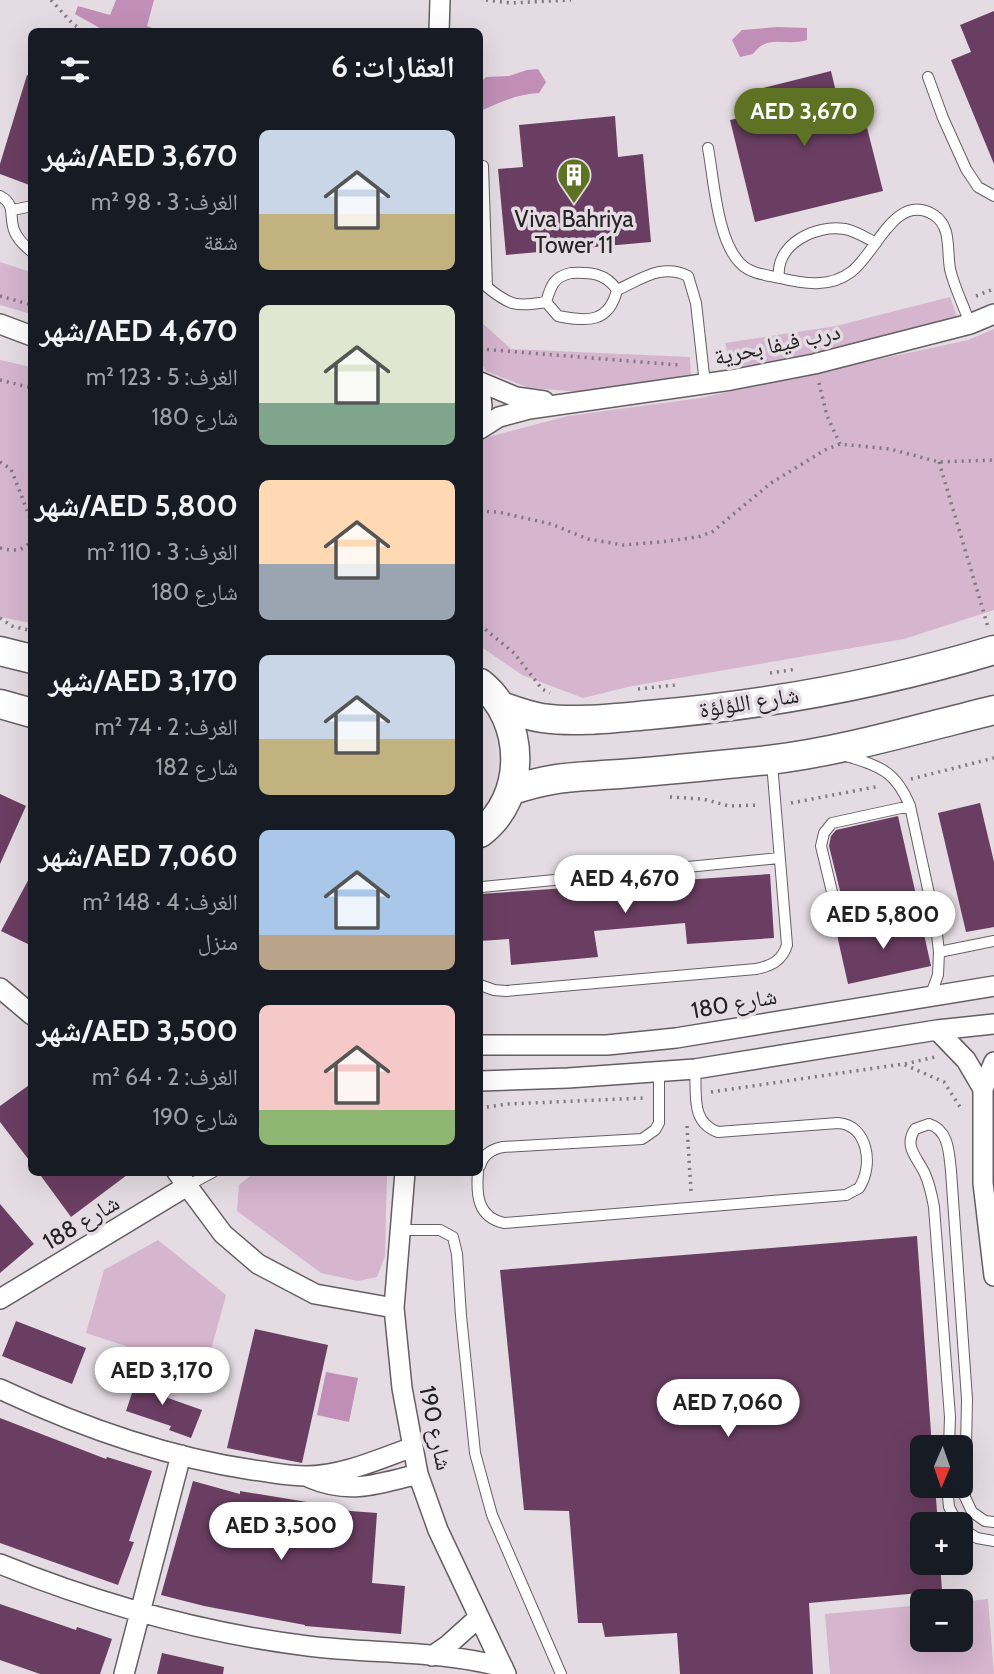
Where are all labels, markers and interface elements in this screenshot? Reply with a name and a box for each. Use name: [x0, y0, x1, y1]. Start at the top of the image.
text: العقارات: 6: [331, 48, 455, 85]
icon: filters: [56, 51, 94, 89]
pin: AED 3,670: [724, 88, 884, 148]
text: AED 3,670: [750, 97, 858, 125]
text: AED 3,670/شهر: [42, 137, 238, 174]
building icon: Viva Bahriya Tower 11: [555, 156, 593, 205]
icon: home: [315, 158, 399, 242]
text: الغرف: 3 · 98 m²: [91, 188, 238, 216]
place label: Viva Bahriya Tower 11: [514, 205, 634, 259]
text: شقة: [204, 228, 238, 256]
text: AED 4,670/شهر: [40, 312, 238, 349]
street label: درب فيفا بحرية: [711, 317, 843, 371]
icon: home: [315, 333, 399, 417]
text: الغرف: 5 · 123 m²: [86, 363, 238, 391]
text: شارع 180: [152, 403, 238, 431]
text: AED 5,800/شهر: [35, 487, 238, 524]
icon: home: [315, 508, 399, 592]
text: الغرف: 3 · 110 m²: [87, 538, 238, 566]
text: شارع 180: [152, 578, 238, 606]
text: AED 3,170/شهر: [48, 662, 238, 699]
street label: شارع اللؤلؤة: [697, 680, 801, 725]
icon: home: [315, 683, 399, 767]
text: الغرف: 2 · 74 m²: [94, 713, 238, 741]
text: شارع 182: [156, 753, 238, 781]
text: AED 7,060/شهر: [38, 837, 238, 874]
pin: AED 4,670: [545, 856, 705, 915]
icon: home: [315, 858, 399, 942]
text: AED 4,670: [570, 864, 680, 892]
text: الغرف: 4 · 148 m²: [83, 888, 238, 916]
pin: AED 5,800: [803, 892, 963, 951]
text: AED 5,800: [826, 900, 940, 928]
text: منزل: [198, 928, 238, 956]
street label: شارع 180: [689, 982, 779, 1025]
text: AED 3,500/شهر: [37, 1012, 238, 1049]
icon: home: [315, 1033, 399, 1117]
text: الغرف: 2 · 64 m²: [92, 1063, 238, 1091]
text: شارع 190: [152, 1103, 238, 1131]
street label: شارع 188: [38, 1188, 125, 1257]
pin: AED 3,170: [82, 1348, 242, 1407]
text: AED 3,170: [111, 1356, 213, 1384]
pin: AED 7,060: [648, 1380, 808, 1439]
street label: شارع 190: [412, 1383, 459, 1473]
text: AED 7,060: [673, 1388, 783, 1416]
north arrow: [910, 1435, 973, 1498]
map controls: [910, 1435, 973, 1652]
pin: AED 3,500: [201, 1502, 361, 1562]
text: AED 3,500: [225, 1511, 337, 1539]
button: +: [910, 1512, 973, 1575]
button: −: [910, 1589, 973, 1652]

